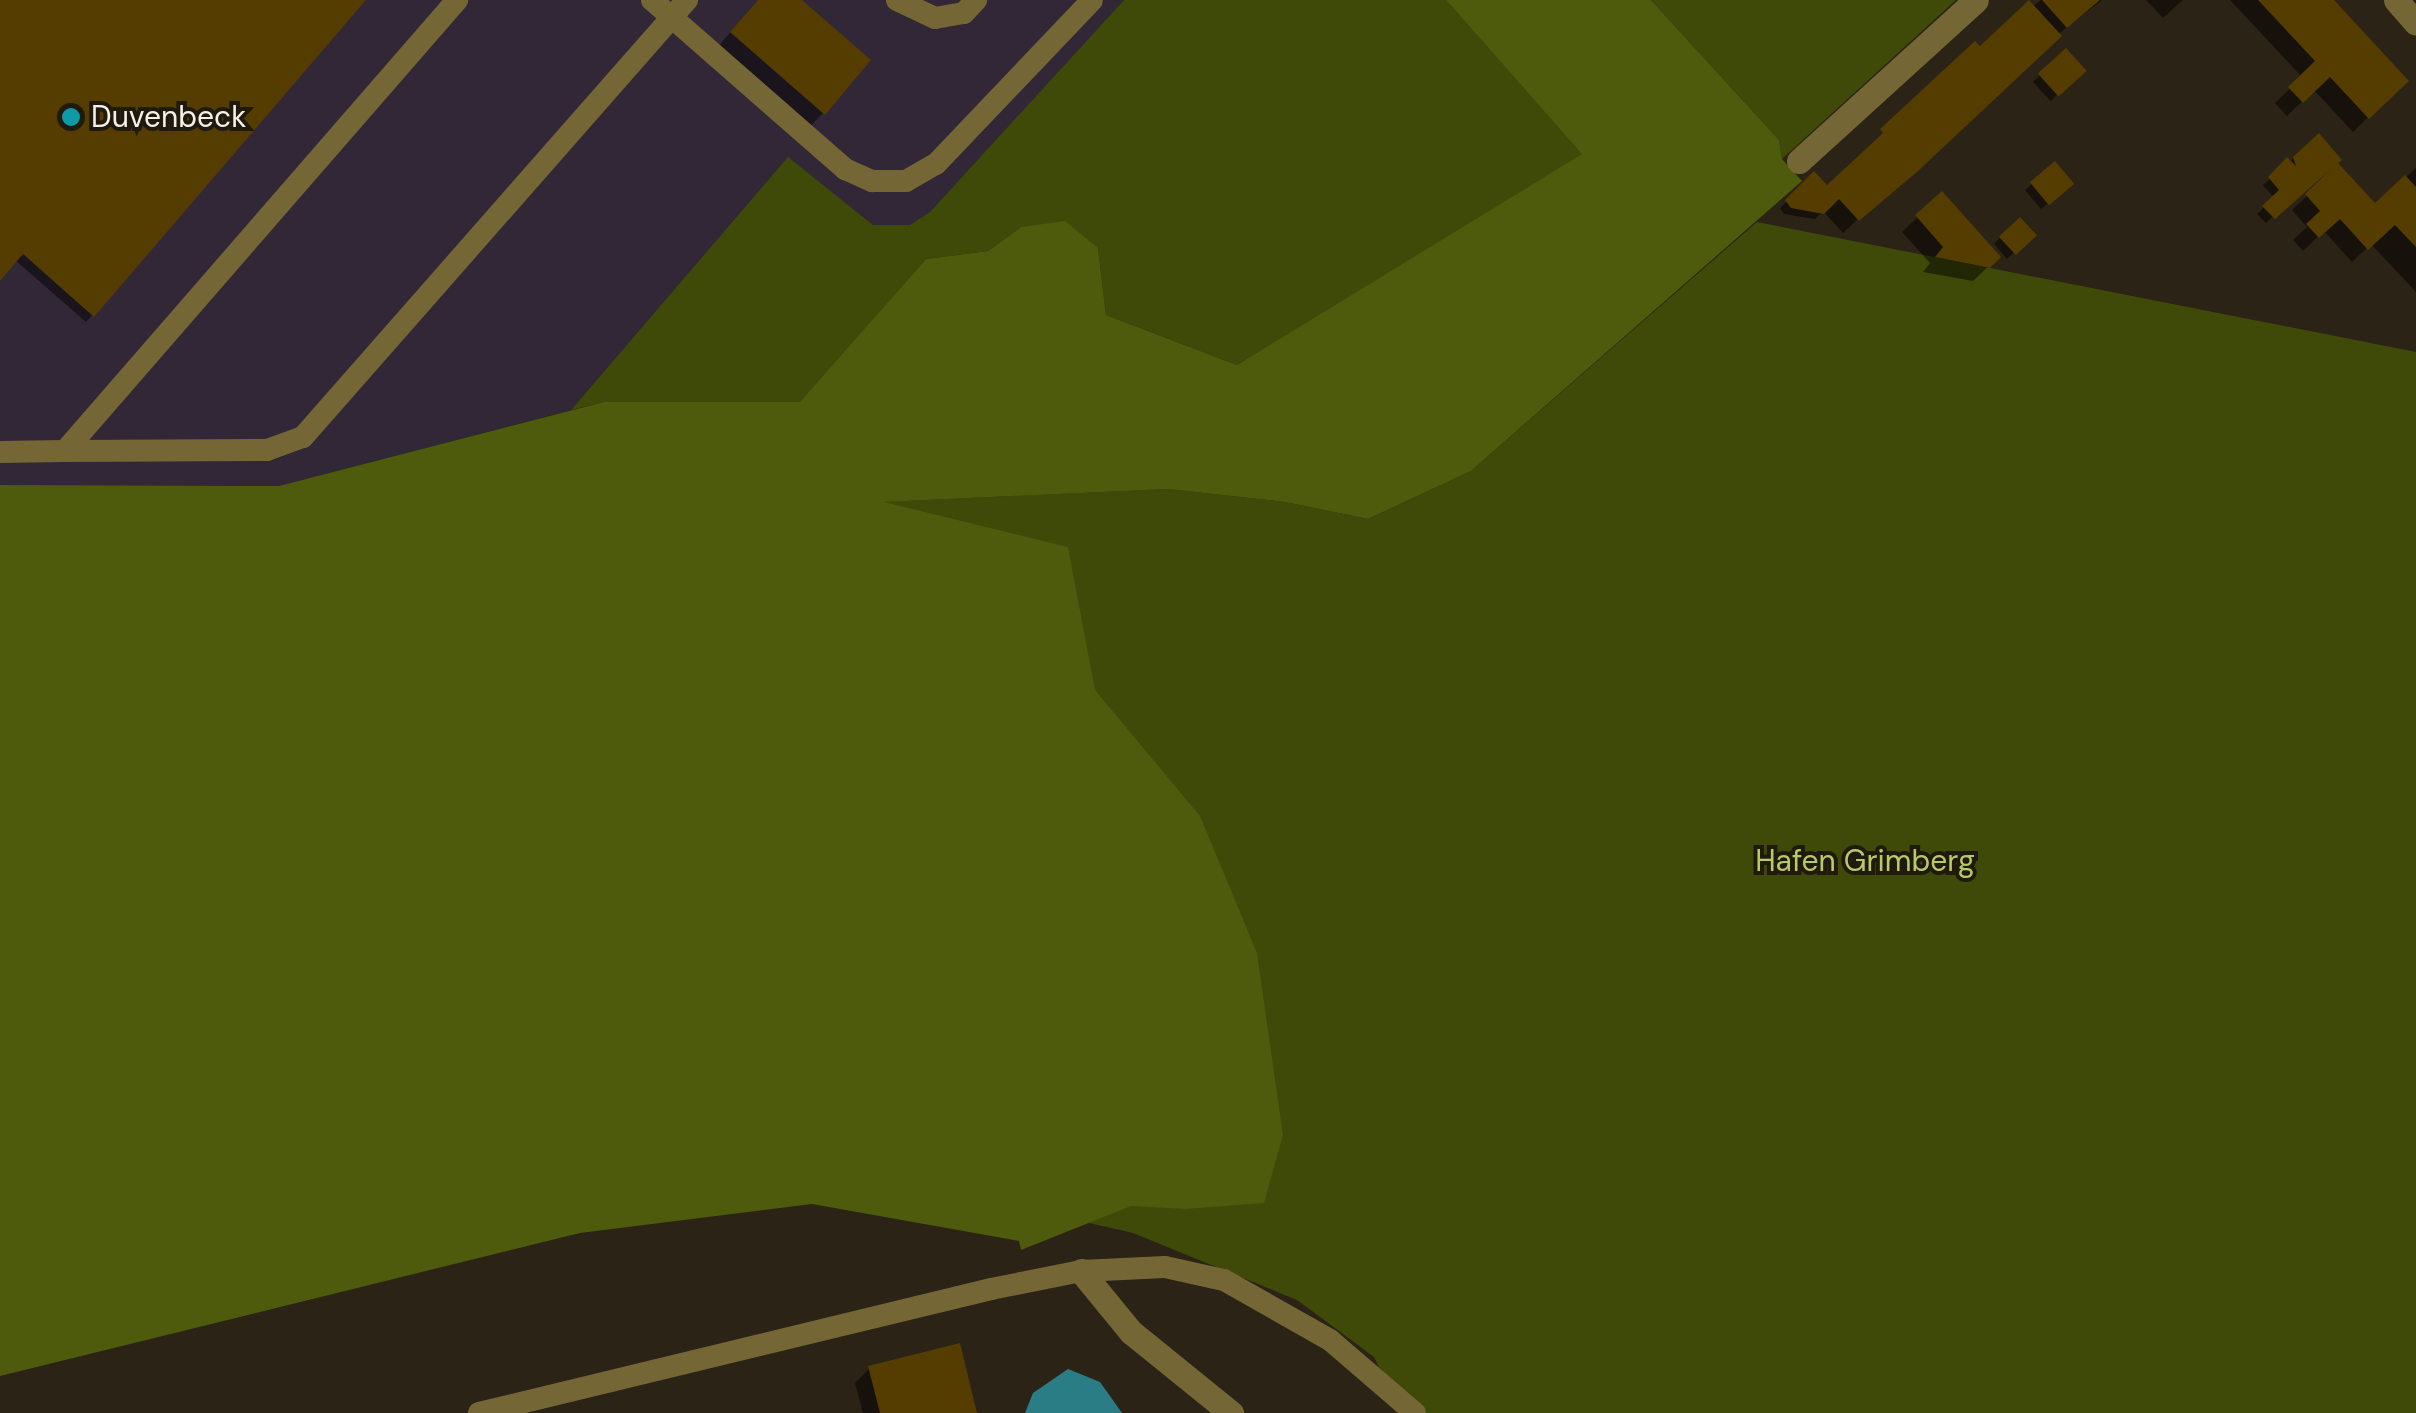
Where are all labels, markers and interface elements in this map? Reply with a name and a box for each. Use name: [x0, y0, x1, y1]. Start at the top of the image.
place label: Duvenbeck: [91, 99, 246, 135]
marker: Duvenbeck: [60, 106, 82, 128]
park label: Hafen Grimberg: [1755, 843, 1975, 879]

